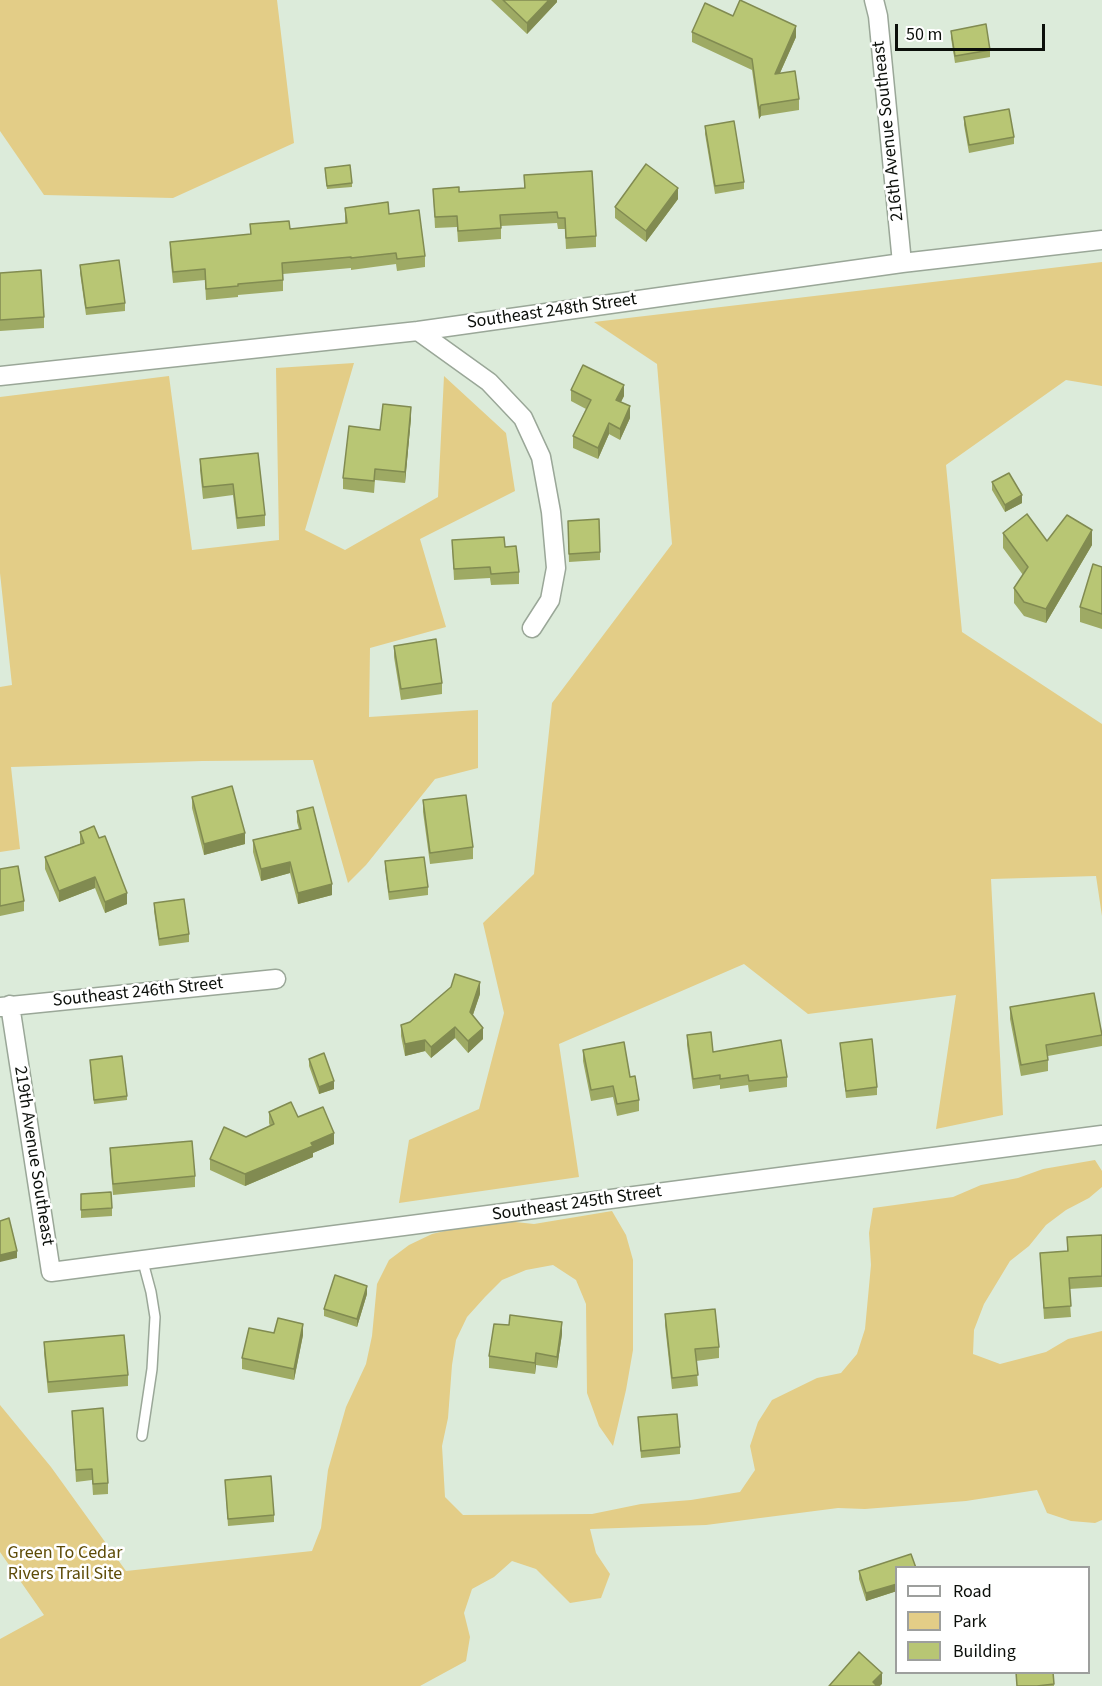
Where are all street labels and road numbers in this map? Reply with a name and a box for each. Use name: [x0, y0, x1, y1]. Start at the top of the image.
street label: 216th Avenue Southeast: [869, 40, 909, 222]
street label: Southeast 248th Street: [466, 289, 638, 335]
street label: Southeast 246th Street: [52, 973, 224, 1013]
street label: 219th Avenue Southeast: [8, 1065, 58, 1247]
street label: Southeast 245th Street: [491, 1181, 663, 1227]

